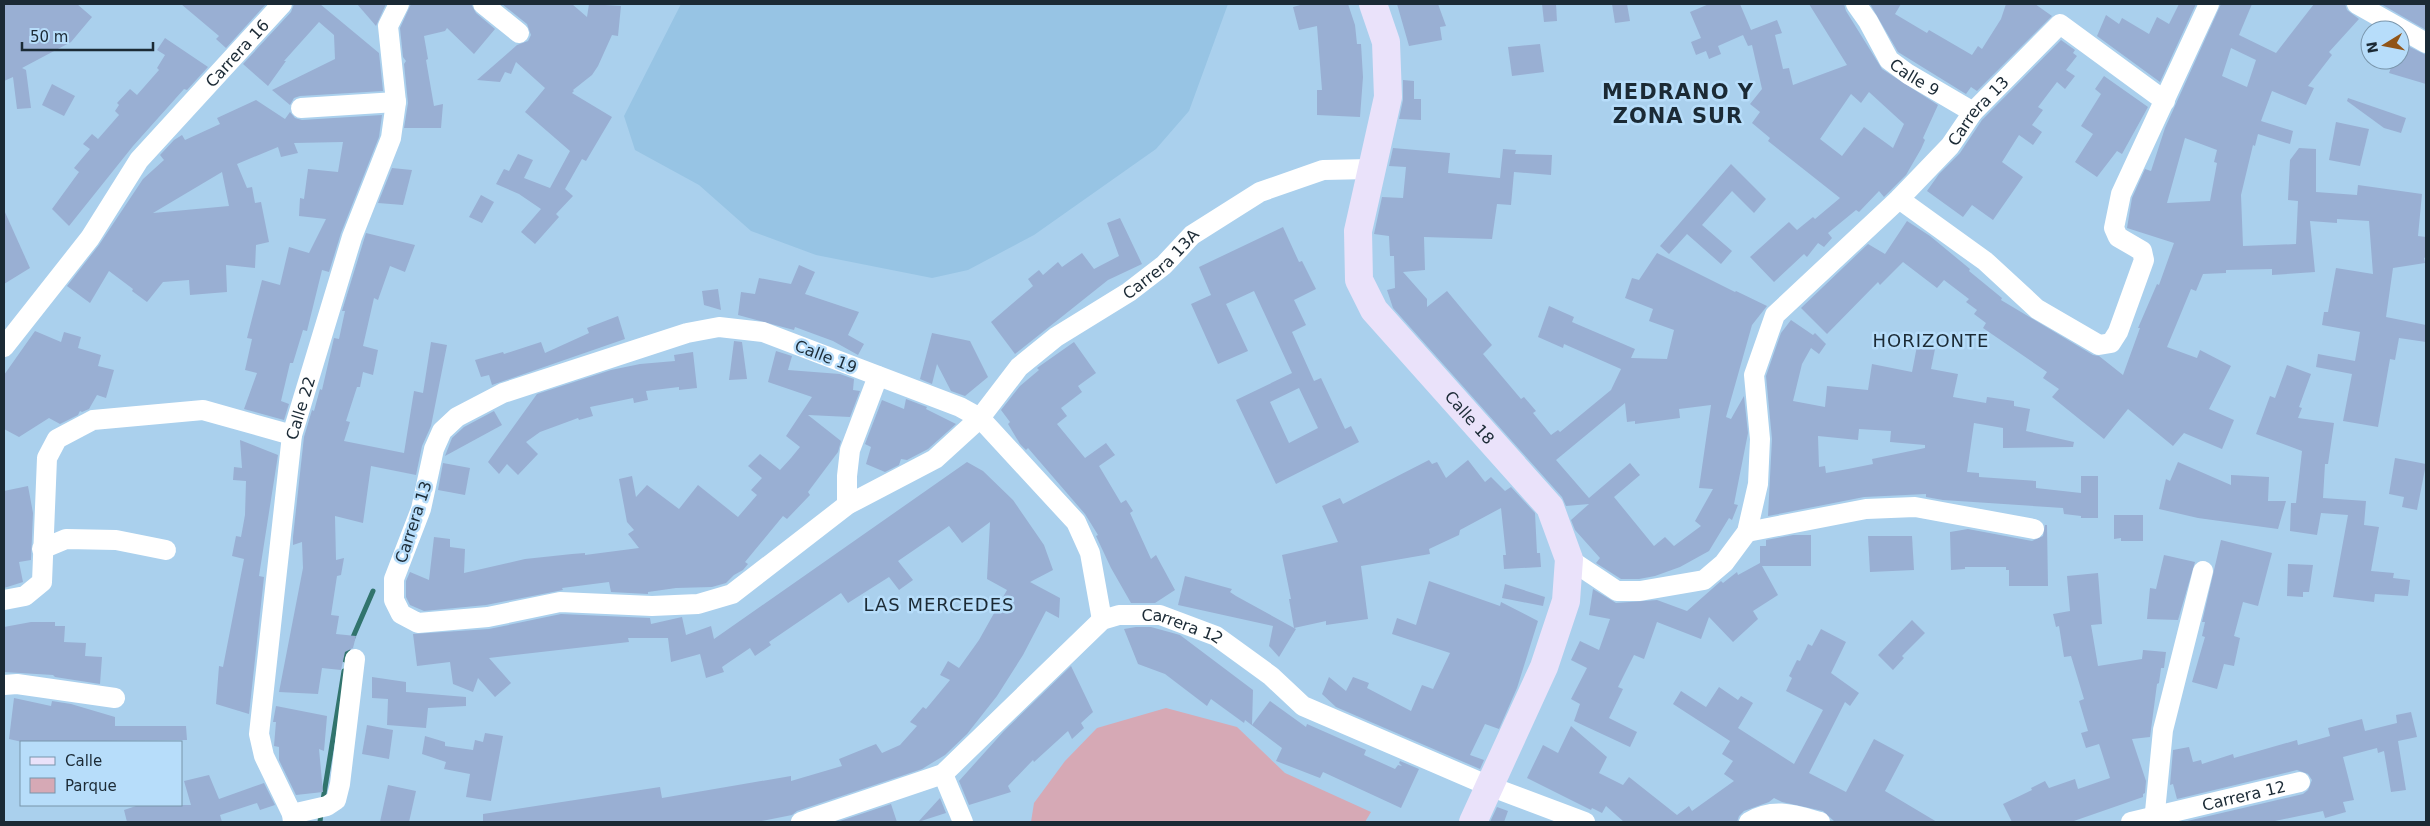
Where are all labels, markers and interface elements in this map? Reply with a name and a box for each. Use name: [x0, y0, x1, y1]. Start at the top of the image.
street label: Carrera 16: [202, 16, 273, 91]
scale bar: [22, 20, 154, 52]
north arrow: [2360, 20, 2410, 70]
text: 50 m: [30, 28, 68, 46]
text: N: [2363, 40, 2381, 54]
street label: Calle 9: [1886, 55, 1943, 100]
street label: Carrera 13: [1944, 73, 2013, 150]
district label: MEDRANO Y ZONA SUR: [1602, 80, 1754, 128]
street label: Carrera 13A: [1119, 225, 1203, 303]
district label: HORIZONTE: [1873, 330, 1989, 351]
street label: Calle 19: [792, 336, 860, 377]
street label: Calle 22: [282, 374, 319, 442]
street label: Calle 18: [1441, 387, 1498, 448]
street label: Carrera 13: [391, 479, 436, 566]
district label: LAS MERCEDES: [863, 594, 1015, 615]
street label: Carrera 12: [1141, 606, 1227, 648]
legend: [20, 741, 182, 806]
text: Calle: [65, 752, 102, 770]
text: Parque: [65, 777, 117, 795]
street label: Carrera 12: [2200, 777, 2288, 815]

